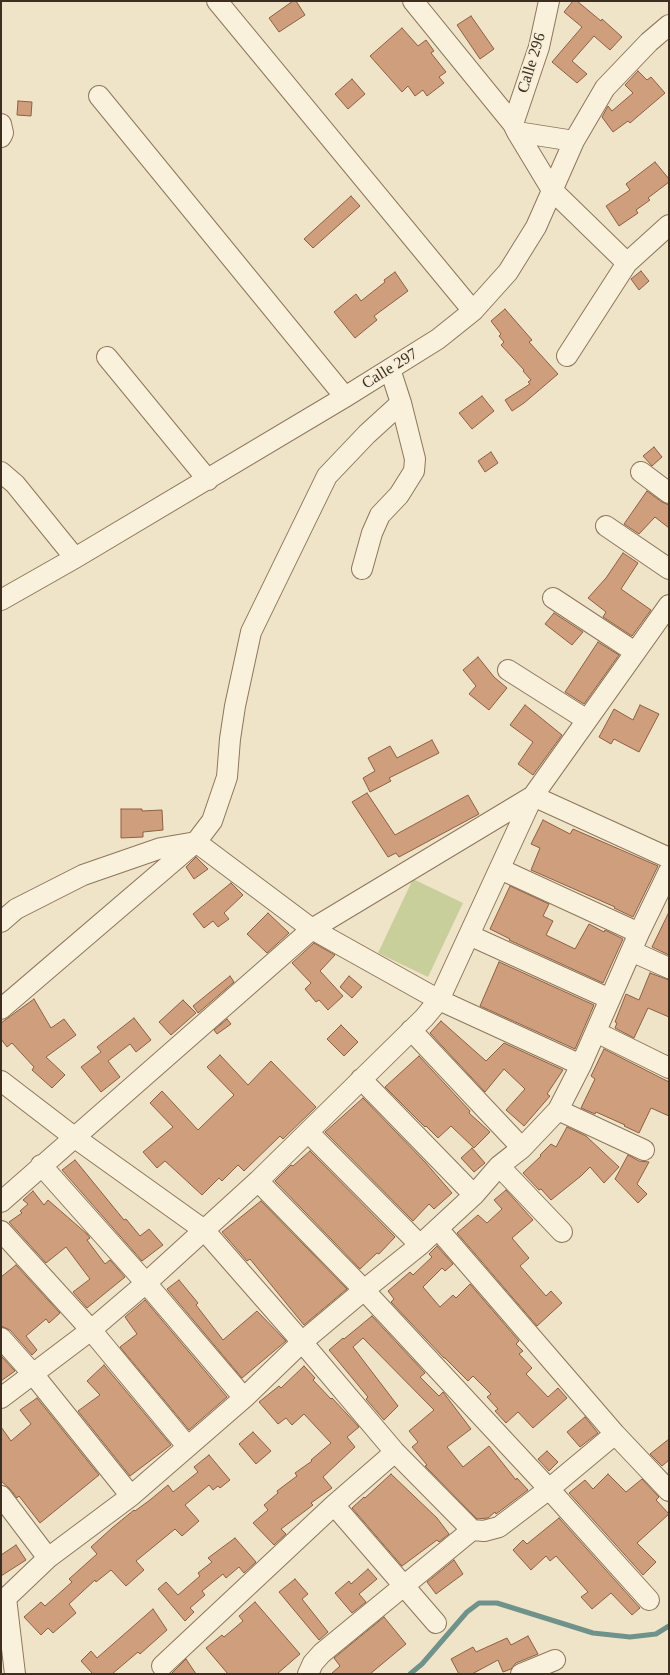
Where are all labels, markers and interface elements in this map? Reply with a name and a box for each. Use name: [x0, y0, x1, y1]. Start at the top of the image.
street label: Calle 296: [514, 31, 550, 95]
street label: Calle 297: [359, 344, 421, 394]

